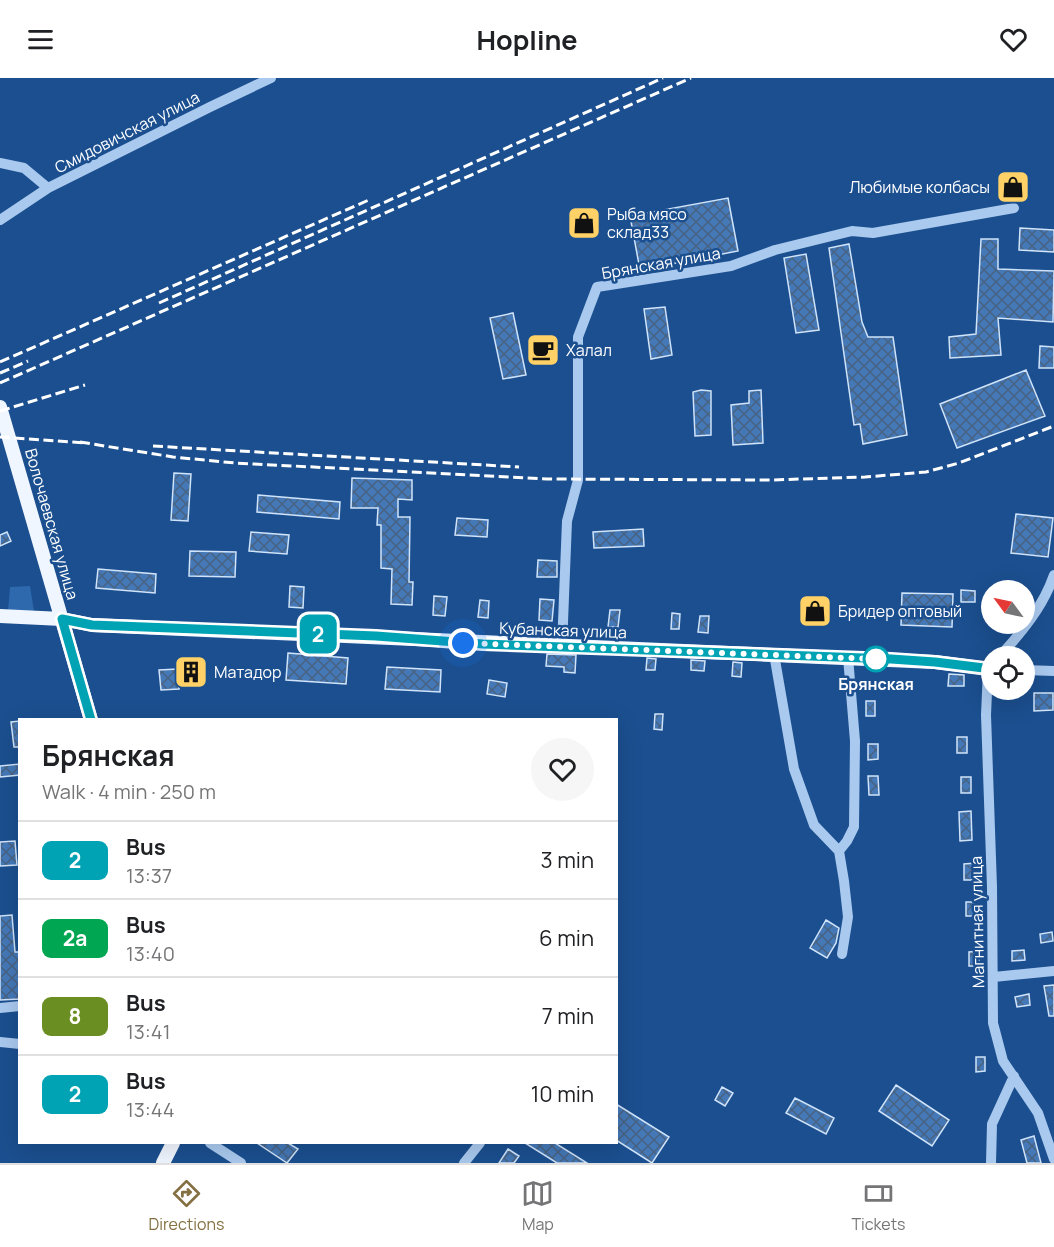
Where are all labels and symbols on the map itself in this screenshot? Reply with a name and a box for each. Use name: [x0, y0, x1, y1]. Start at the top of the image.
street label: Смидовичская улица: [51, 86, 203, 178]
shop icon: Любимые колбасы: [995, 169, 1031, 205]
place label: Любимые колбасы: [849, 176, 990, 198]
place label: Рыба мясо склад33: [607, 203, 687, 243]
shop icon: Рыба мясо склад33: [566, 205, 602, 241]
street label: Брянская улица: [600, 242, 722, 284]
cafe icon: Халал: [525, 332, 561, 368]
place label: Халал: [566, 339, 612, 361]
street label: Волочаевская улица: [20, 446, 84, 602]
north arrow: [981, 580, 1035, 634]
shop icon: Бридер оптовый: [797, 593, 833, 629]
place label: Бридер оптовый: [838, 600, 962, 622]
line badge: 2: [298, 614, 338, 654]
street label: Кубанская улица: [499, 617, 627, 643]
your location: [448, 628, 478, 658]
marker: Брянская: [863, 646, 889, 672]
building icon: Матадор: [173, 654, 209, 690]
place label: Матадор: [214, 661, 282, 683]
place label: Брянская: [838, 673, 914, 695]
street label: Магнитная улица: [965, 856, 989, 988]

